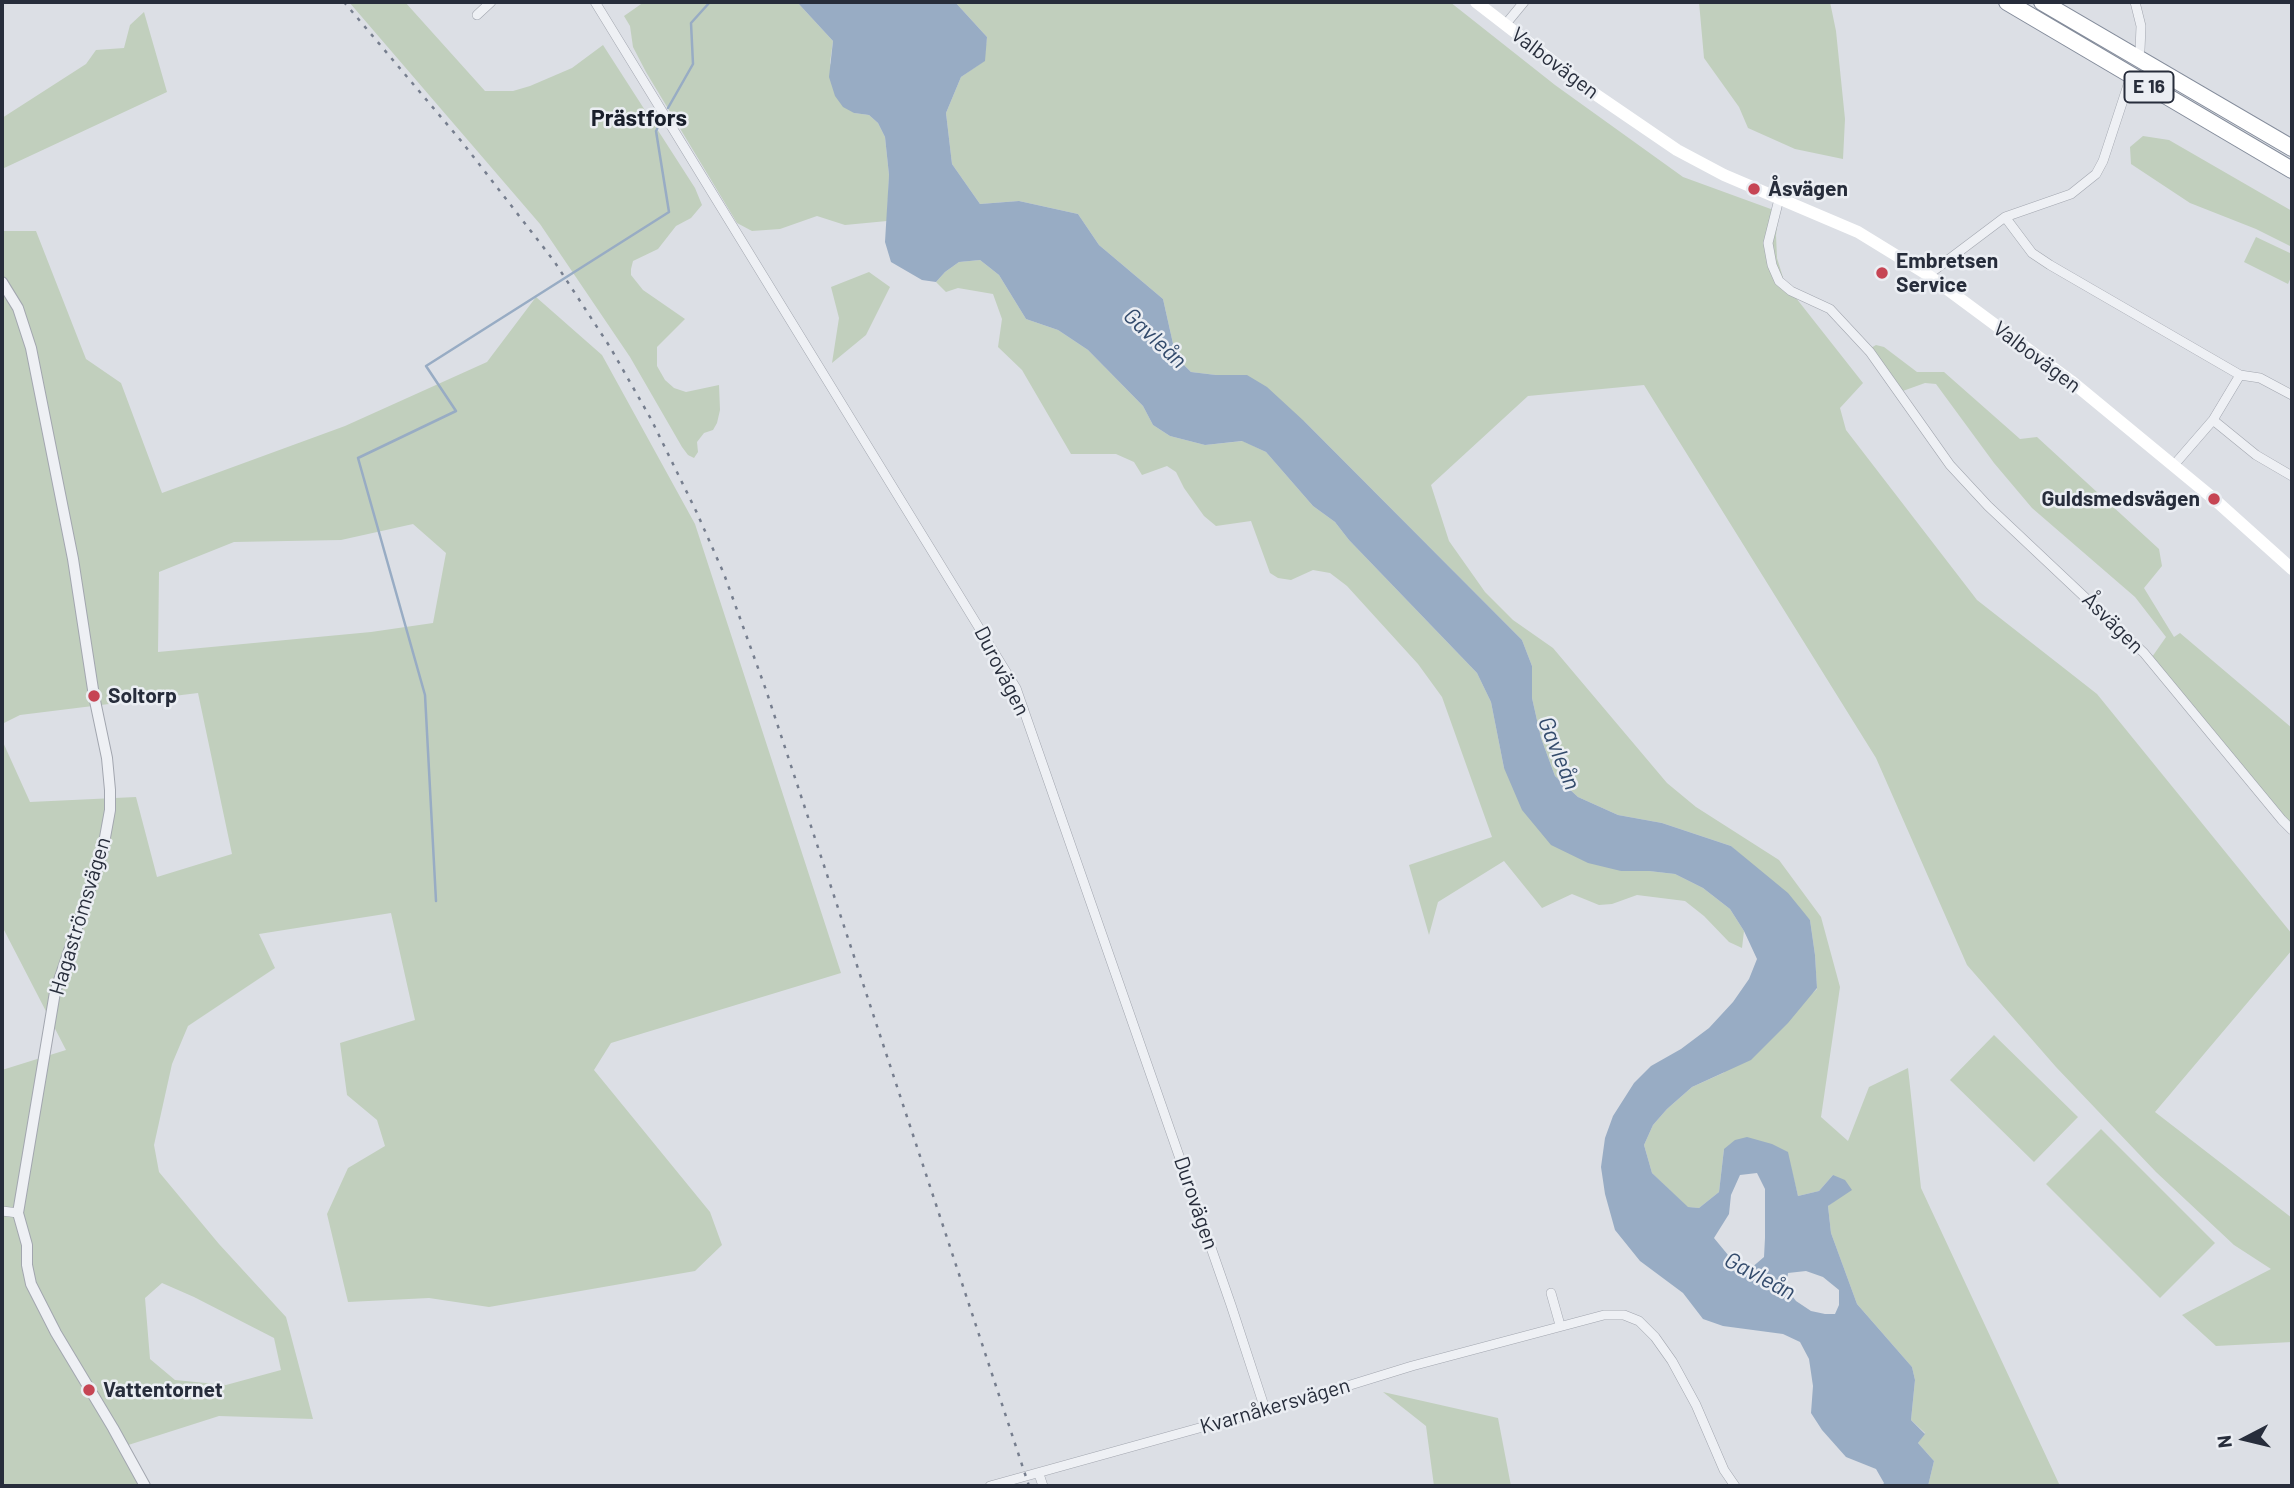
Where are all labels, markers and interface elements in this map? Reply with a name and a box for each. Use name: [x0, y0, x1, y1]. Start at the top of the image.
street label: Valbovägen: [1506, 22, 1604, 104]
road number: E 16: [2124, 72, 2174, 102]
district label: Prästfors: [591, 104, 687, 132]
place label: Åsvägen: [1768, 176, 1848, 202]
marker: Åsvägen: [1746, 181, 1762, 197]
place label: Embretsen Service: [1896, 248, 1998, 298]
marker: Embretsen Service: [1874, 265, 1890, 281]
water label: Gavleån: [1118, 302, 1192, 374]
street label: Valbovägen: [1988, 316, 2086, 398]
place label: Guldsmedsvägen: [2041, 486, 2200, 512]
marker: Guldsmedsvägen: [2206, 491, 2222, 507]
street label: Åsvägen: [2077, 587, 2149, 659]
street label: Durovägen: [969, 622, 1035, 720]
place label: Soltorp: [108, 683, 177, 709]
marker: Soltorp: [86, 688, 102, 704]
water label: Gavleån: [1532, 712, 1586, 794]
street label: Hagaströmsvägen: [44, 834, 116, 998]
street label: Durovägen: [1168, 1153, 1224, 1253]
water label: Gavleån: [1720, 1246, 1800, 1306]
street label: Kvarnåkersvägen: [1197, 1373, 1353, 1439]
place label: Vattentornet: [103, 1377, 223, 1403]
marker: Vattentornet: [81, 1382, 97, 1398]
north arrow: [2210, 1404, 2280, 1474]
text: N: [2211, 1434, 2236, 1449]

